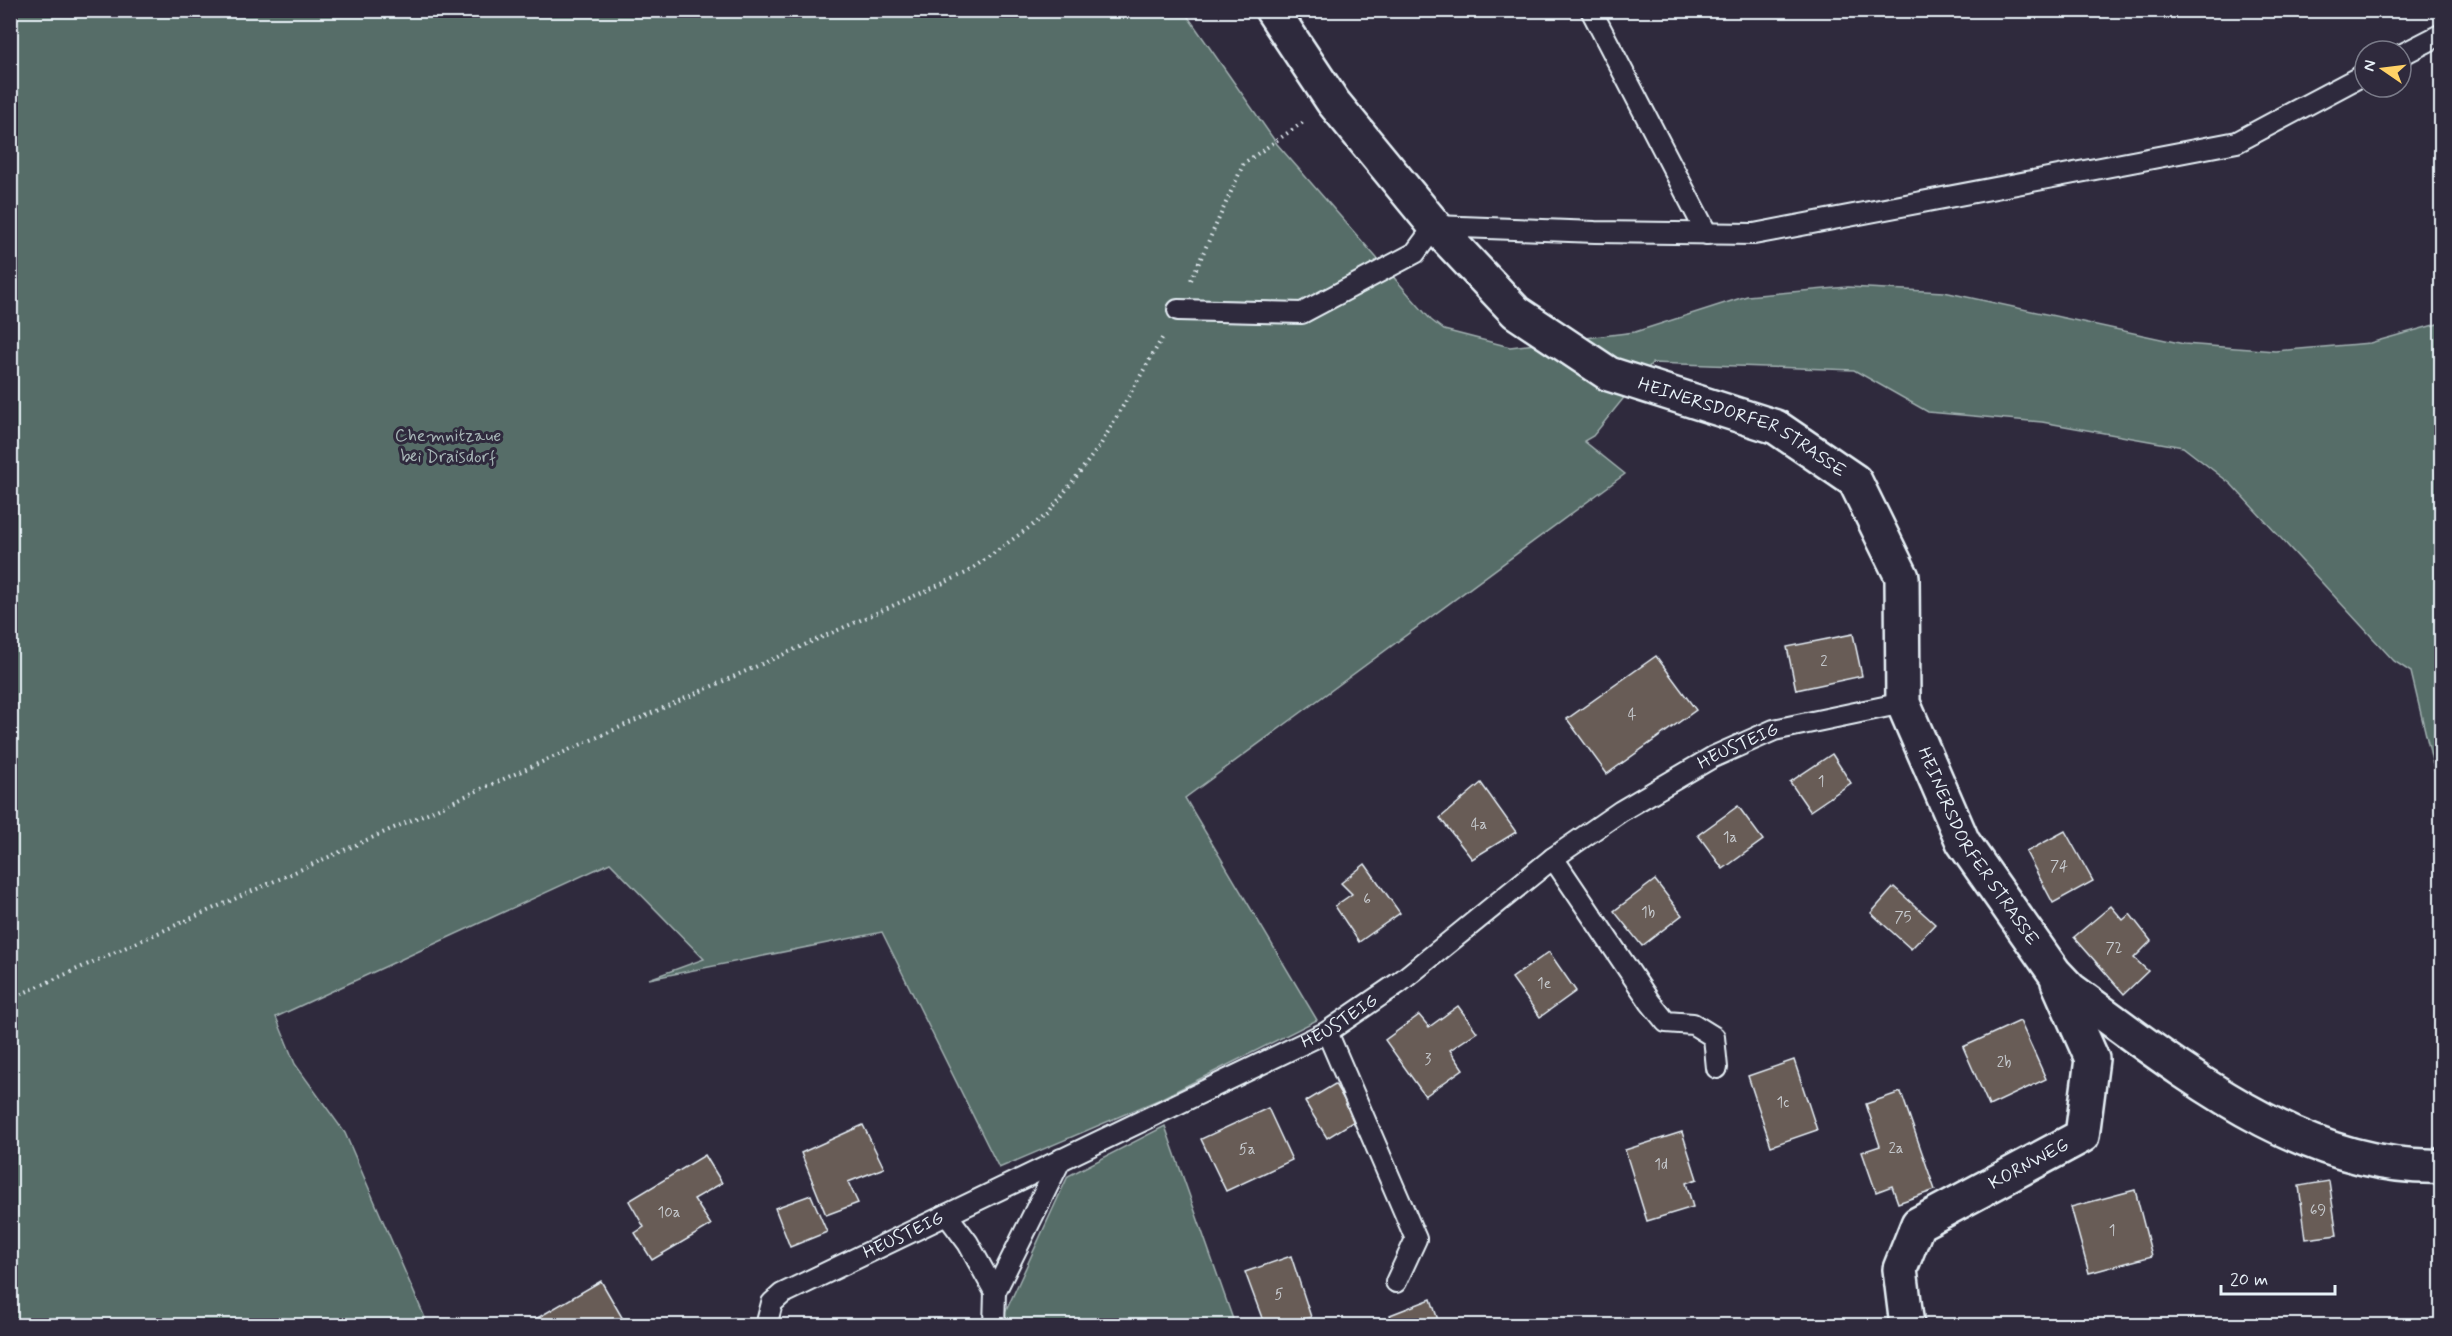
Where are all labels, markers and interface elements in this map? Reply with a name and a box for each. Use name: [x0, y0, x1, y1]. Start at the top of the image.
north arrow: [2353, 39, 2413, 99]
text: N: [2358, 58, 2381, 73]
street label: HEINERSDORFER STRASSE: [1635, 372, 1851, 483]
park label: Chemnitzaue bei Draisdorf: [395, 424, 501, 469]
house number: 2: [1820, 652, 1828, 672]
house number: 4: [1628, 705, 1637, 725]
street label: HEUSTEIG: [1693, 717, 1783, 775]
street label: HEINERSDORFER STRASSE: [1911, 743, 2044, 951]
house number: 1: [1818, 772, 1824, 792]
house number: 4a: [1471, 815, 1488, 835]
house number: 1a: [1723, 828, 1737, 848]
house number: 74: [2050, 857, 2068, 877]
house number: 6: [1363, 890, 1371, 910]
house number: 1b: [1641, 903, 1655, 923]
house number: 75: [1894, 908, 1912, 928]
house number: 72: [2105, 939, 2123, 959]
house number: 1e: [1537, 974, 1551, 994]
street label: HEUSTEIG: [1297, 988, 1383, 1055]
house number: 3: [1425, 1050, 1432, 1070]
house number: 2b: [1997, 1053, 2011, 1073]
house number: 1c: [1777, 1093, 1789, 1113]
street label: KORNWEG: [1985, 1133, 2073, 1196]
house number: 2a: [1888, 1139, 1904, 1159]
house number: 5a: [1239, 1140, 1256, 1160]
house number: 1d: [1654, 1155, 1668, 1175]
house number: 69: [2310, 1201, 2326, 1221]
house number: 10a: [658, 1203, 681, 1223]
street label: HEUSTEIG: [859, 1206, 948, 1265]
house number: 1: [2109, 1221, 2115, 1241]
scale bar: [2221, 1258, 2335, 1296]
text: 20 m: [2230, 1268, 2268, 1292]
house number: 5: [1274, 1285, 1284, 1305]

